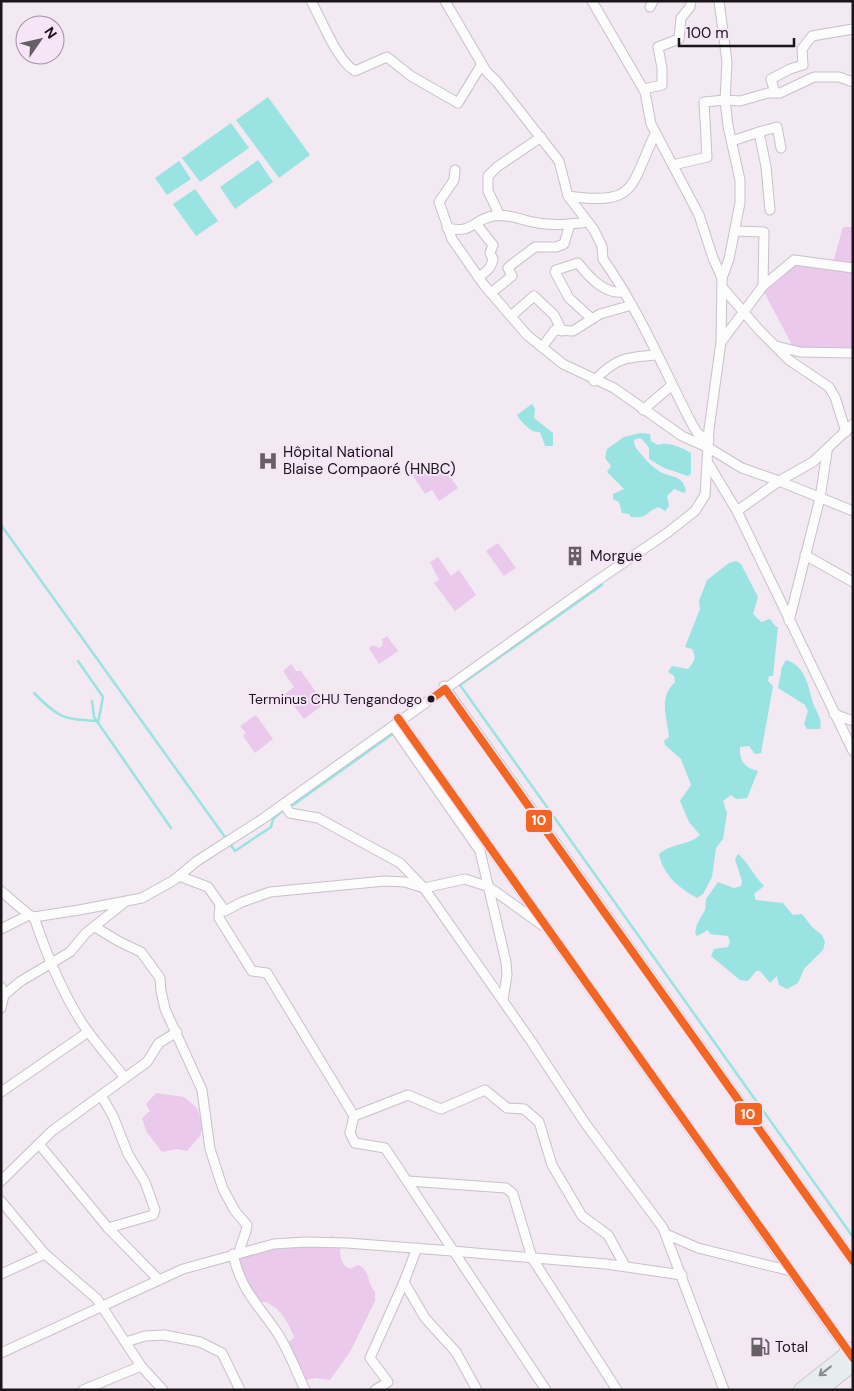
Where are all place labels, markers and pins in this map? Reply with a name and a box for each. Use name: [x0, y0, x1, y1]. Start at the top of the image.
place label: Hôpital National Blaise Compaoré (HNBC): [283, 442, 456, 479]
hospital icon: Hôpital National Blaise Compaoré (HNBC): [257, 450, 279, 472]
building icon: Morgue: [564, 545, 586, 567]
place label: Morgue: [590, 546, 642, 566]
place label: Terminus CHU Tengandogo: [248, 690, 422, 708]
marker: Terminus CHU Tengandogo: [426, 694, 436, 704]
fuel station icon: Total: [749, 1336, 771, 1358]
place label: Total: [775, 1337, 808, 1357]

